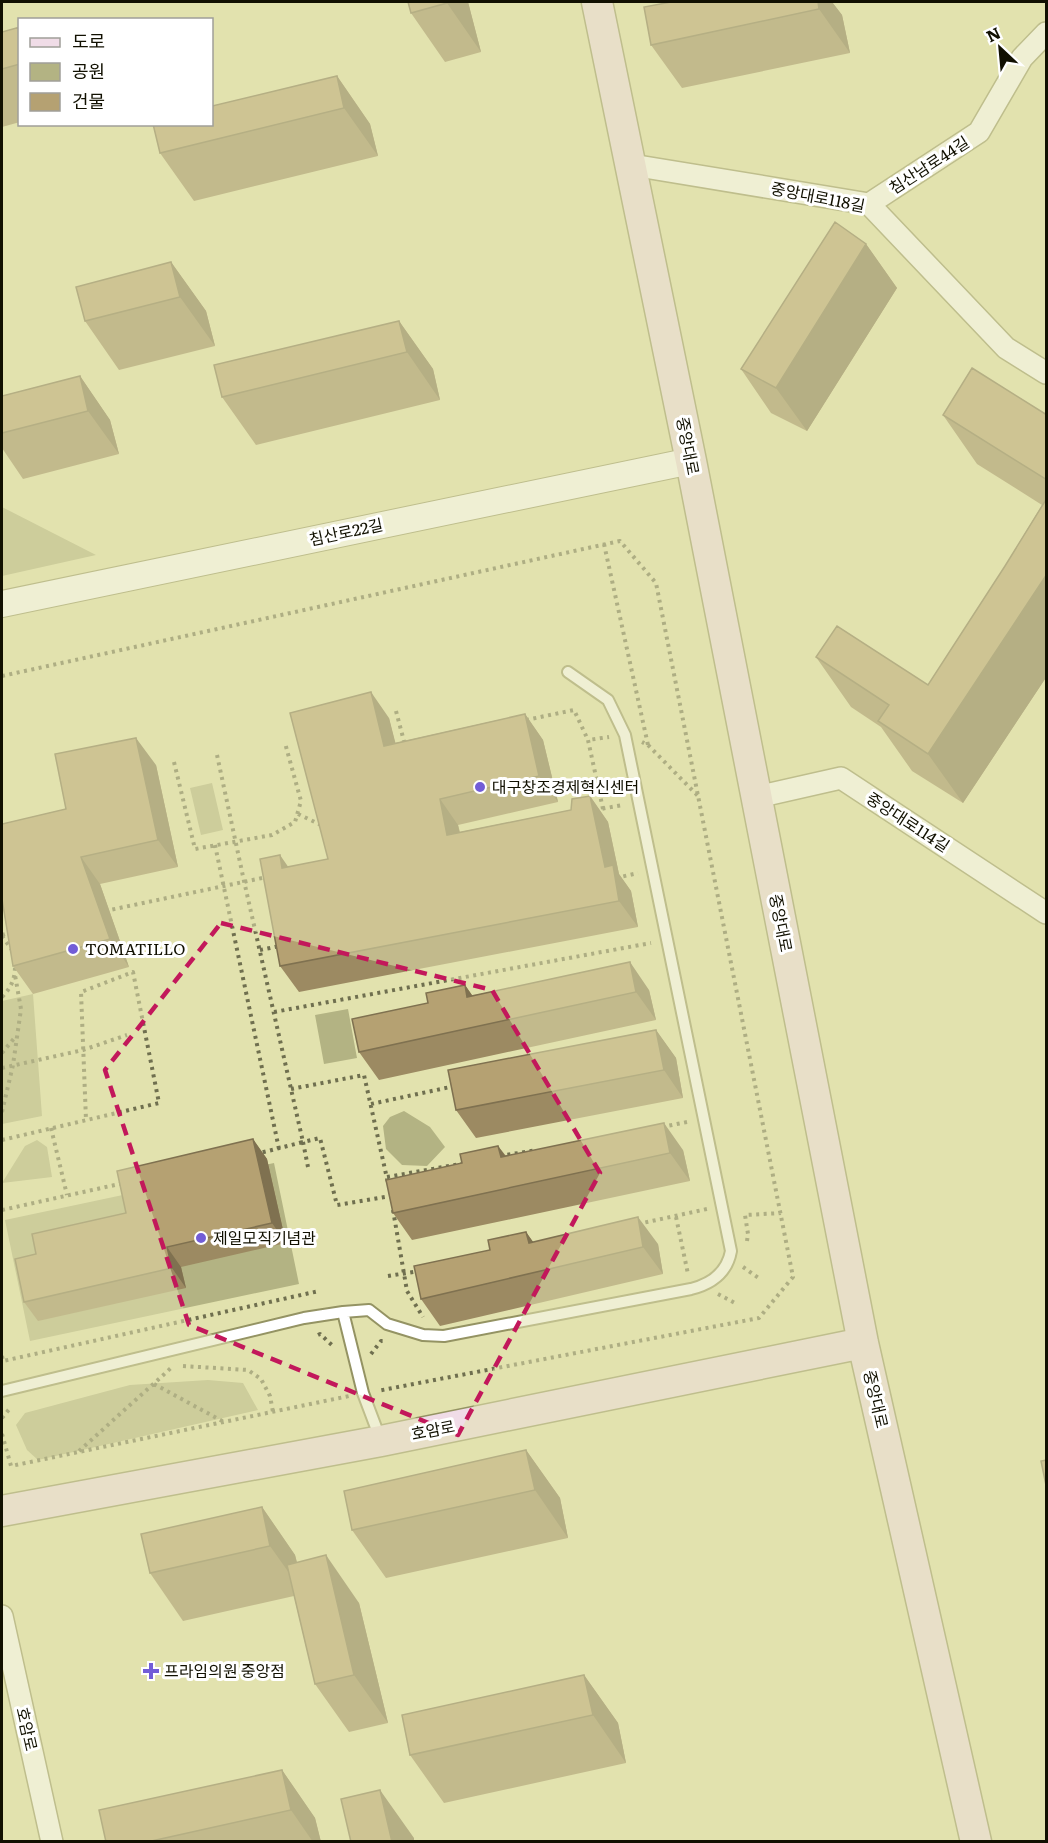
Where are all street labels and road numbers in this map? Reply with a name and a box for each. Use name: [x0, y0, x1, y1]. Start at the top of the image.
street label: 침산남로44길: [884, 129, 973, 199]
street label: 중앙대로118길: [769, 175, 867, 217]
street label: 중앙대로: [672, 415, 706, 477]
street label: 침산로22길: [307, 511, 385, 551]
street label: 중앙대로114길: [862, 785, 955, 857]
street label: 중앙대로: [765, 892, 799, 954]
street label: 중앙대로: [859, 1367, 895, 1430]
street label: 호암로: [409, 1413, 457, 1445]
street label: 호암로: [11, 1705, 45, 1753]

